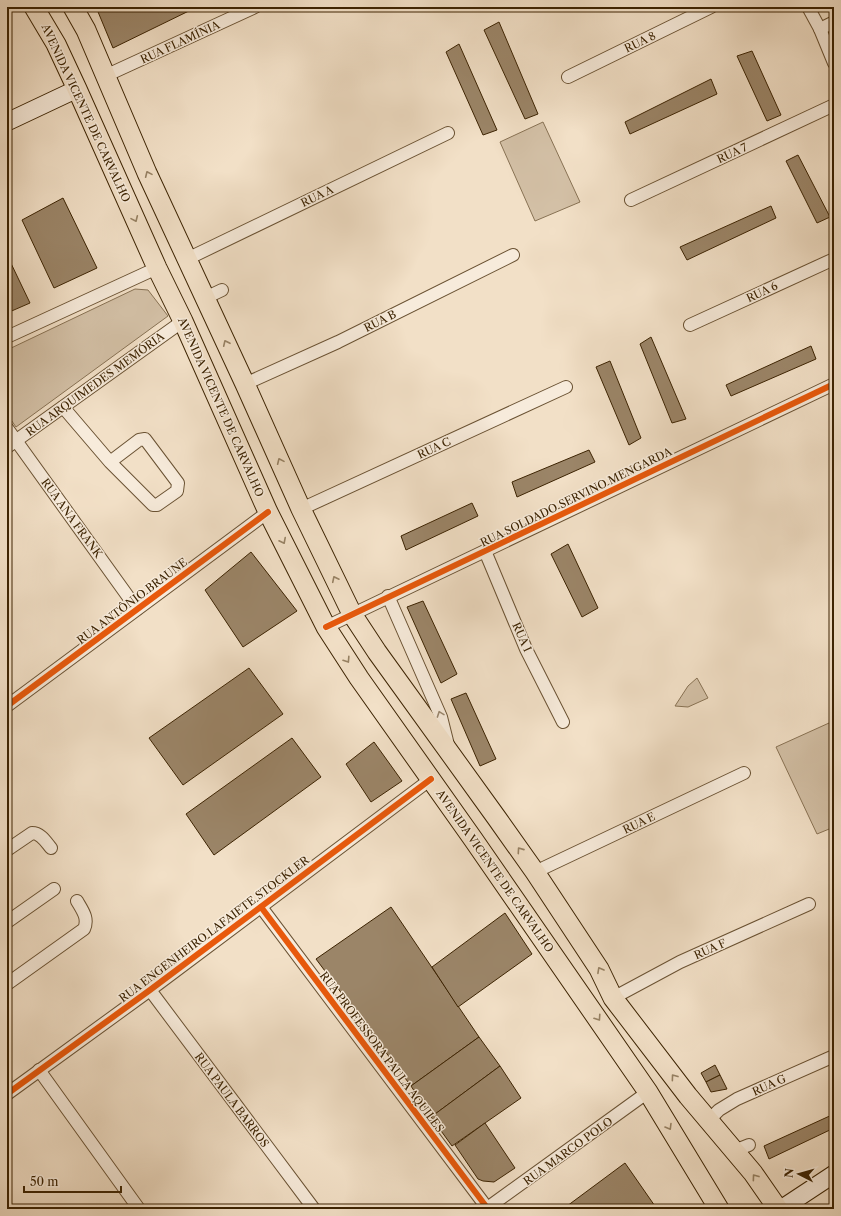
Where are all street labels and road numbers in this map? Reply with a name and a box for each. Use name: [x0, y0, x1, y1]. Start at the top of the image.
street label: RUA FLAMÍNIA: [138, 17, 223, 66]
street label: AVENIDA VICENTE DE CARVALHO: [38, 21, 134, 204]
street label: RUA 8: [622, 28, 658, 56]
street label: RUA 7: [714, 140, 750, 166]
street label: RUA A: [298, 182, 336, 210]
street label: RUA 6: [744, 278, 780, 305]
street label: RUA B: [362, 307, 399, 335]
street label: AVENIDA VICENTE DE CARVALHO: [175, 314, 267, 499]
street label: RUA ARQUIMEDES MEMÓRIA: [23, 329, 168, 439]
street label: RUA C: [415, 434, 453, 462]
street label: RUA SOLDADO SERVINO MENGARDA: [478, 444, 675, 550]
street label: RUA ANA FRANK: [38, 475, 106, 561]
street label: RUA ANTÔNIO BRAUNE: [74, 555, 190, 647]
street label: RUA I: [509, 620, 535, 654]
street label: AVENIDA VICENTE DE CARVALHO: [433, 786, 557, 955]
street label: RUA E: [621, 809, 658, 837]
street label: RUA ENGENHEIRO LAFAIETE STOCKLER: [116, 852, 313, 1005]
street label: RUA F: [692, 936, 728, 962]
street label: RUA PROFESSORA PAULA AQUILES: [317, 969, 447, 1135]
street label: RUA PAULA BARROS: [192, 1050, 272, 1150]
street label: RUA G: [750, 1071, 788, 1099]
street label: RUA MARCO POLO: [521, 1114, 615, 1188]

